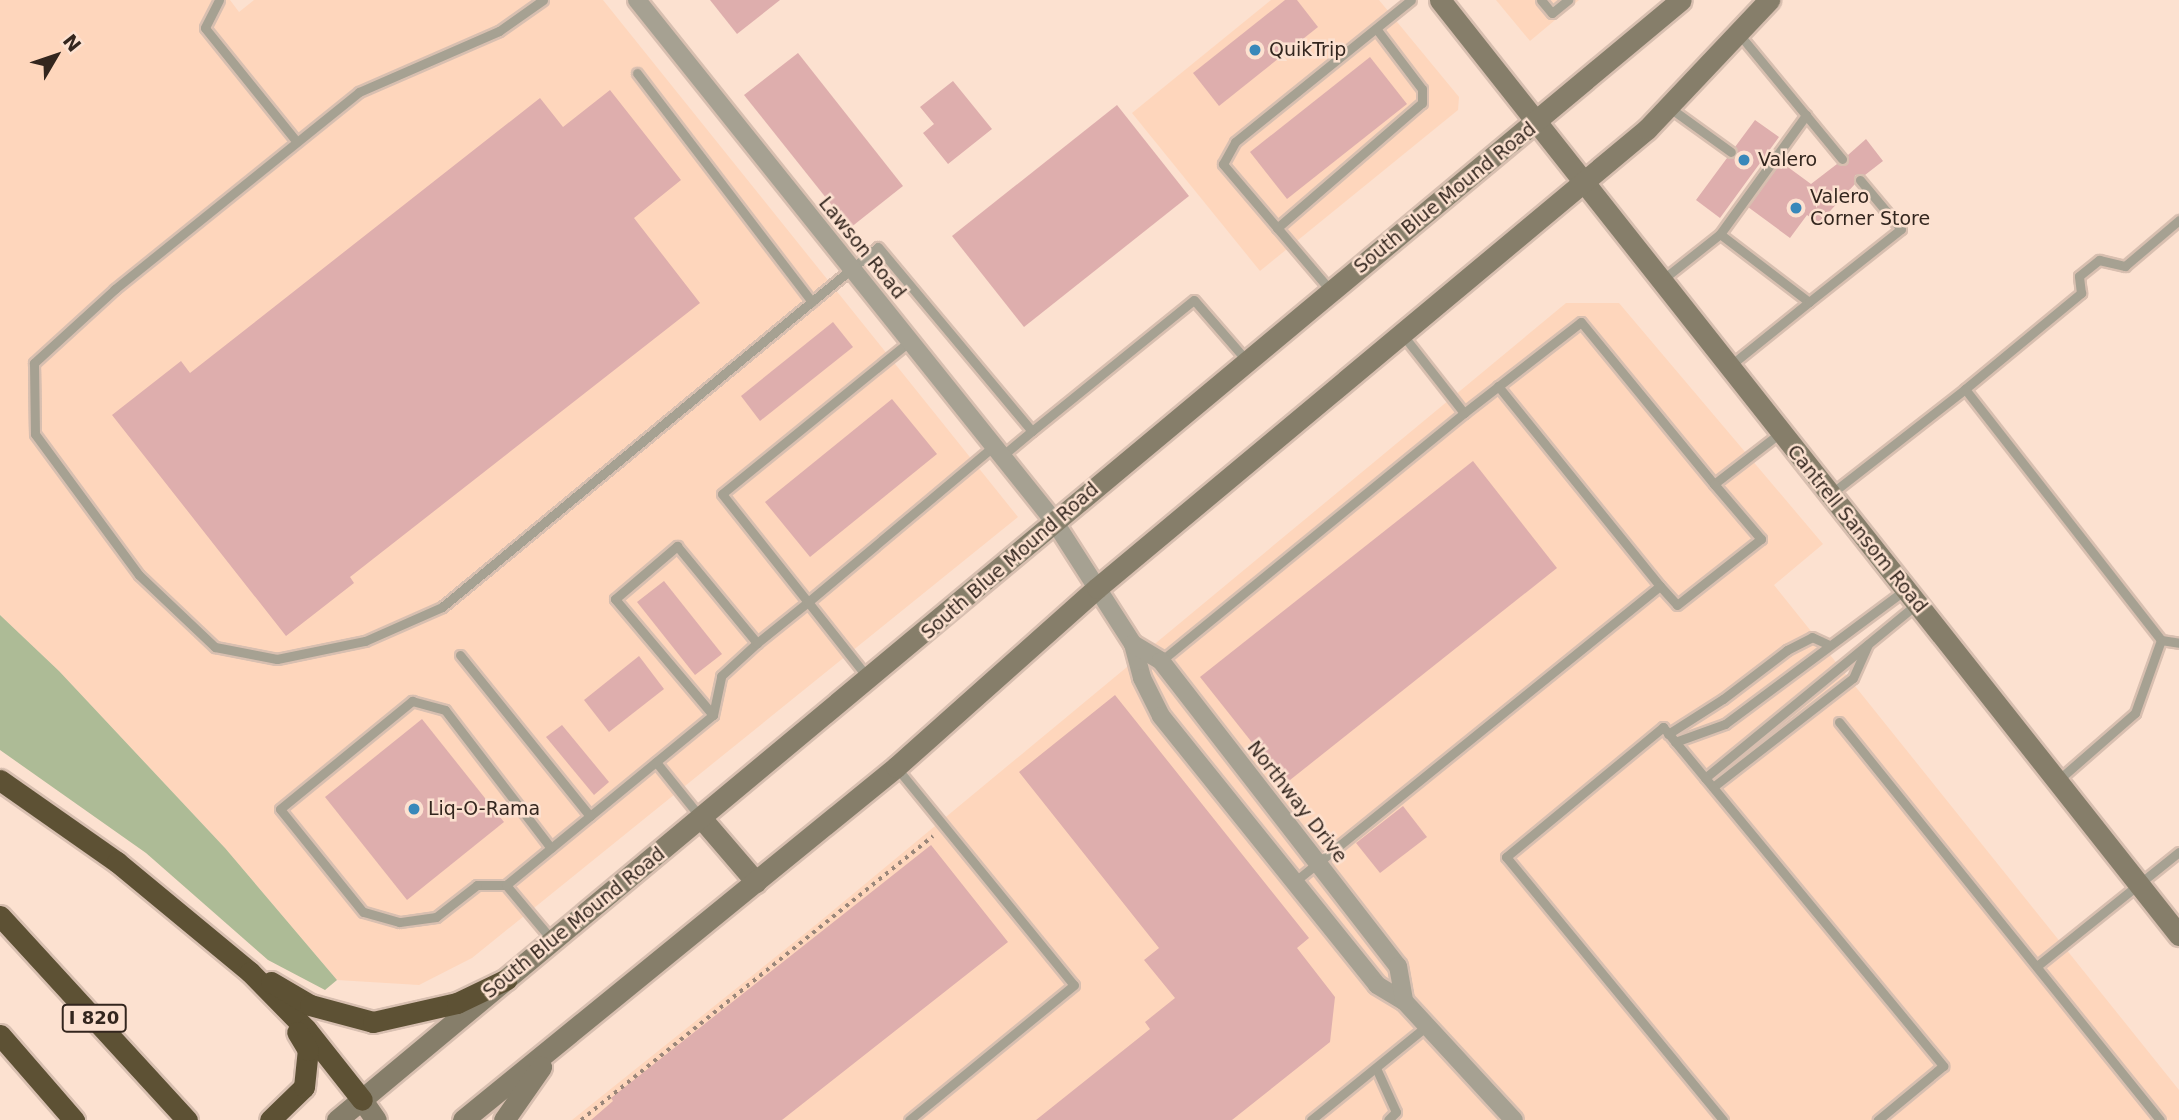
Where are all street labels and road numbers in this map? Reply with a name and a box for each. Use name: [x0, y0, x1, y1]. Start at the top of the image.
street label: South Blue Mound Road: [1350, 118, 1540, 278]
street label: Lawson Road: [814, 192, 910, 304]
street label: Cantrell Sansom Road: [1782, 440, 1932, 618]
street label: South Blue Mound Road: [917, 478, 1103, 644]
street label: Northway Drive: [1242, 737, 1352, 867]
street label: South Blue Mound Road: [479, 843, 669, 1003]
road number: I 820: [61, 1003, 127, 1032]

